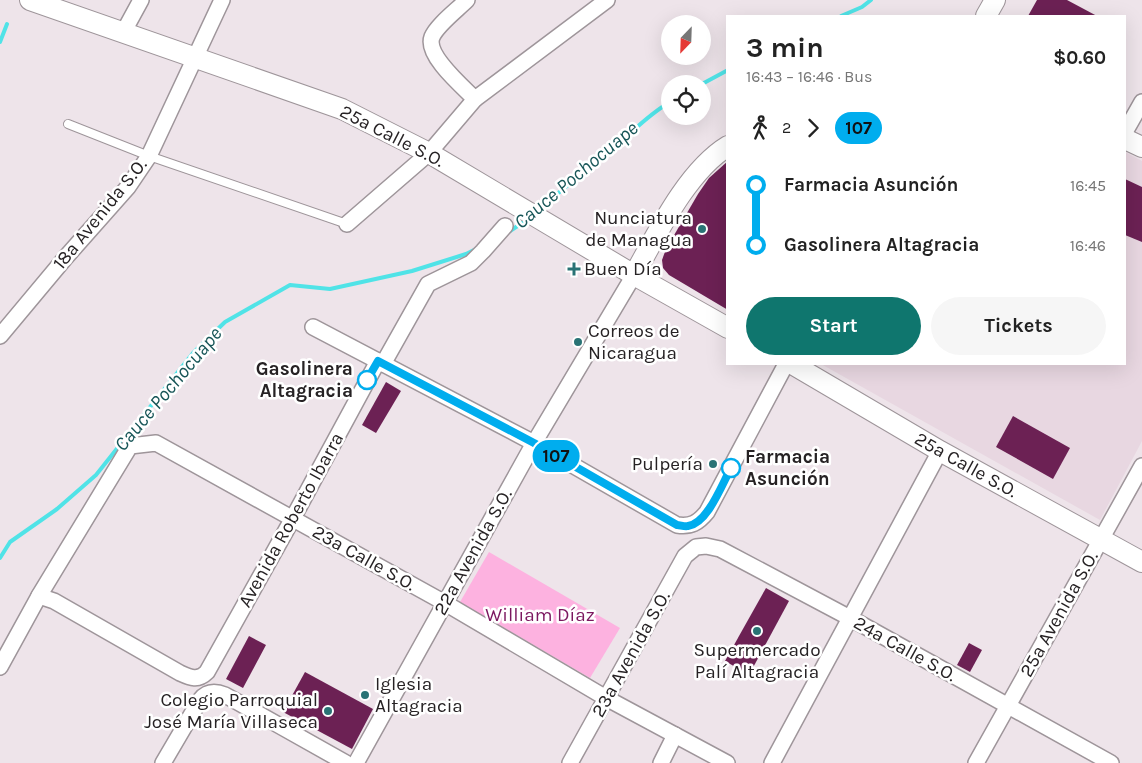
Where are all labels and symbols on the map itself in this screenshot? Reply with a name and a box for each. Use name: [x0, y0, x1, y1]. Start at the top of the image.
north arrow: [661, 15, 711, 65]
street label: 25a Calle S.O.: [336, 100, 448, 172]
water label: Cauce Pochocuape: [509, 116, 643, 234]
street label: 18a Avenida S.O.: [48, 154, 152, 274]
place label: Nunciatura de Managua: [585, 207, 692, 251]
marker: Nunciatura de Managua: [696, 223, 708, 235]
place label: Buen Día: [584, 258, 662, 280]
marker: Buen Día: [568, 263, 580, 275]
place label: Correos de Nicaragua: [588, 320, 679, 364]
water label: Cauce Pochocuape: [109, 322, 227, 456]
marker: Correos de Nicaragua: [572, 336, 584, 348]
place label: Gasolinera Altagracia: [256, 358, 353, 402]
marker: Gasolinera Altagracia: [357, 370, 377, 390]
street label: 25a Calle S.O.: [911, 428, 1021, 502]
street label: Avenida Roberto Ibarra: [234, 429, 348, 611]
line badge: 107: [527, 440, 585, 472]
place label: Farmacia Asunción: [745, 446, 830, 490]
place label: Pulpería: [632, 453, 703, 475]
marker: Pulpería: [707, 458, 719, 470]
marker: Farmacia Asunción: [721, 458, 741, 478]
street label: 22a Avenida S.O.: [429, 485, 517, 619]
street label: 23a Calle S.O.: [308, 521, 420, 595]
street label: 25a Avenida S.O.: [1015, 547, 1103, 681]
street label: 23a Avenida S.O.: [587, 587, 675, 721]
park label: William Díaz: [485, 604, 595, 626]
street label: 24a Calle S.O.: [850, 612, 960, 686]
marker: Supermercado Palí Altagracia: [751, 625, 763, 637]
place label: Supermercado Palí Altagracia: [693, 639, 821, 683]
place label: Iglesia Altagracia: [375, 673, 463, 717]
place label: Colegio Parroquial José María Villaseca: [144, 689, 318, 733]
marker: Iglesia Altagracia: [359, 689, 371, 701]
marker: Colegio Parroquial José María Villaseca: [322, 705, 334, 717]

